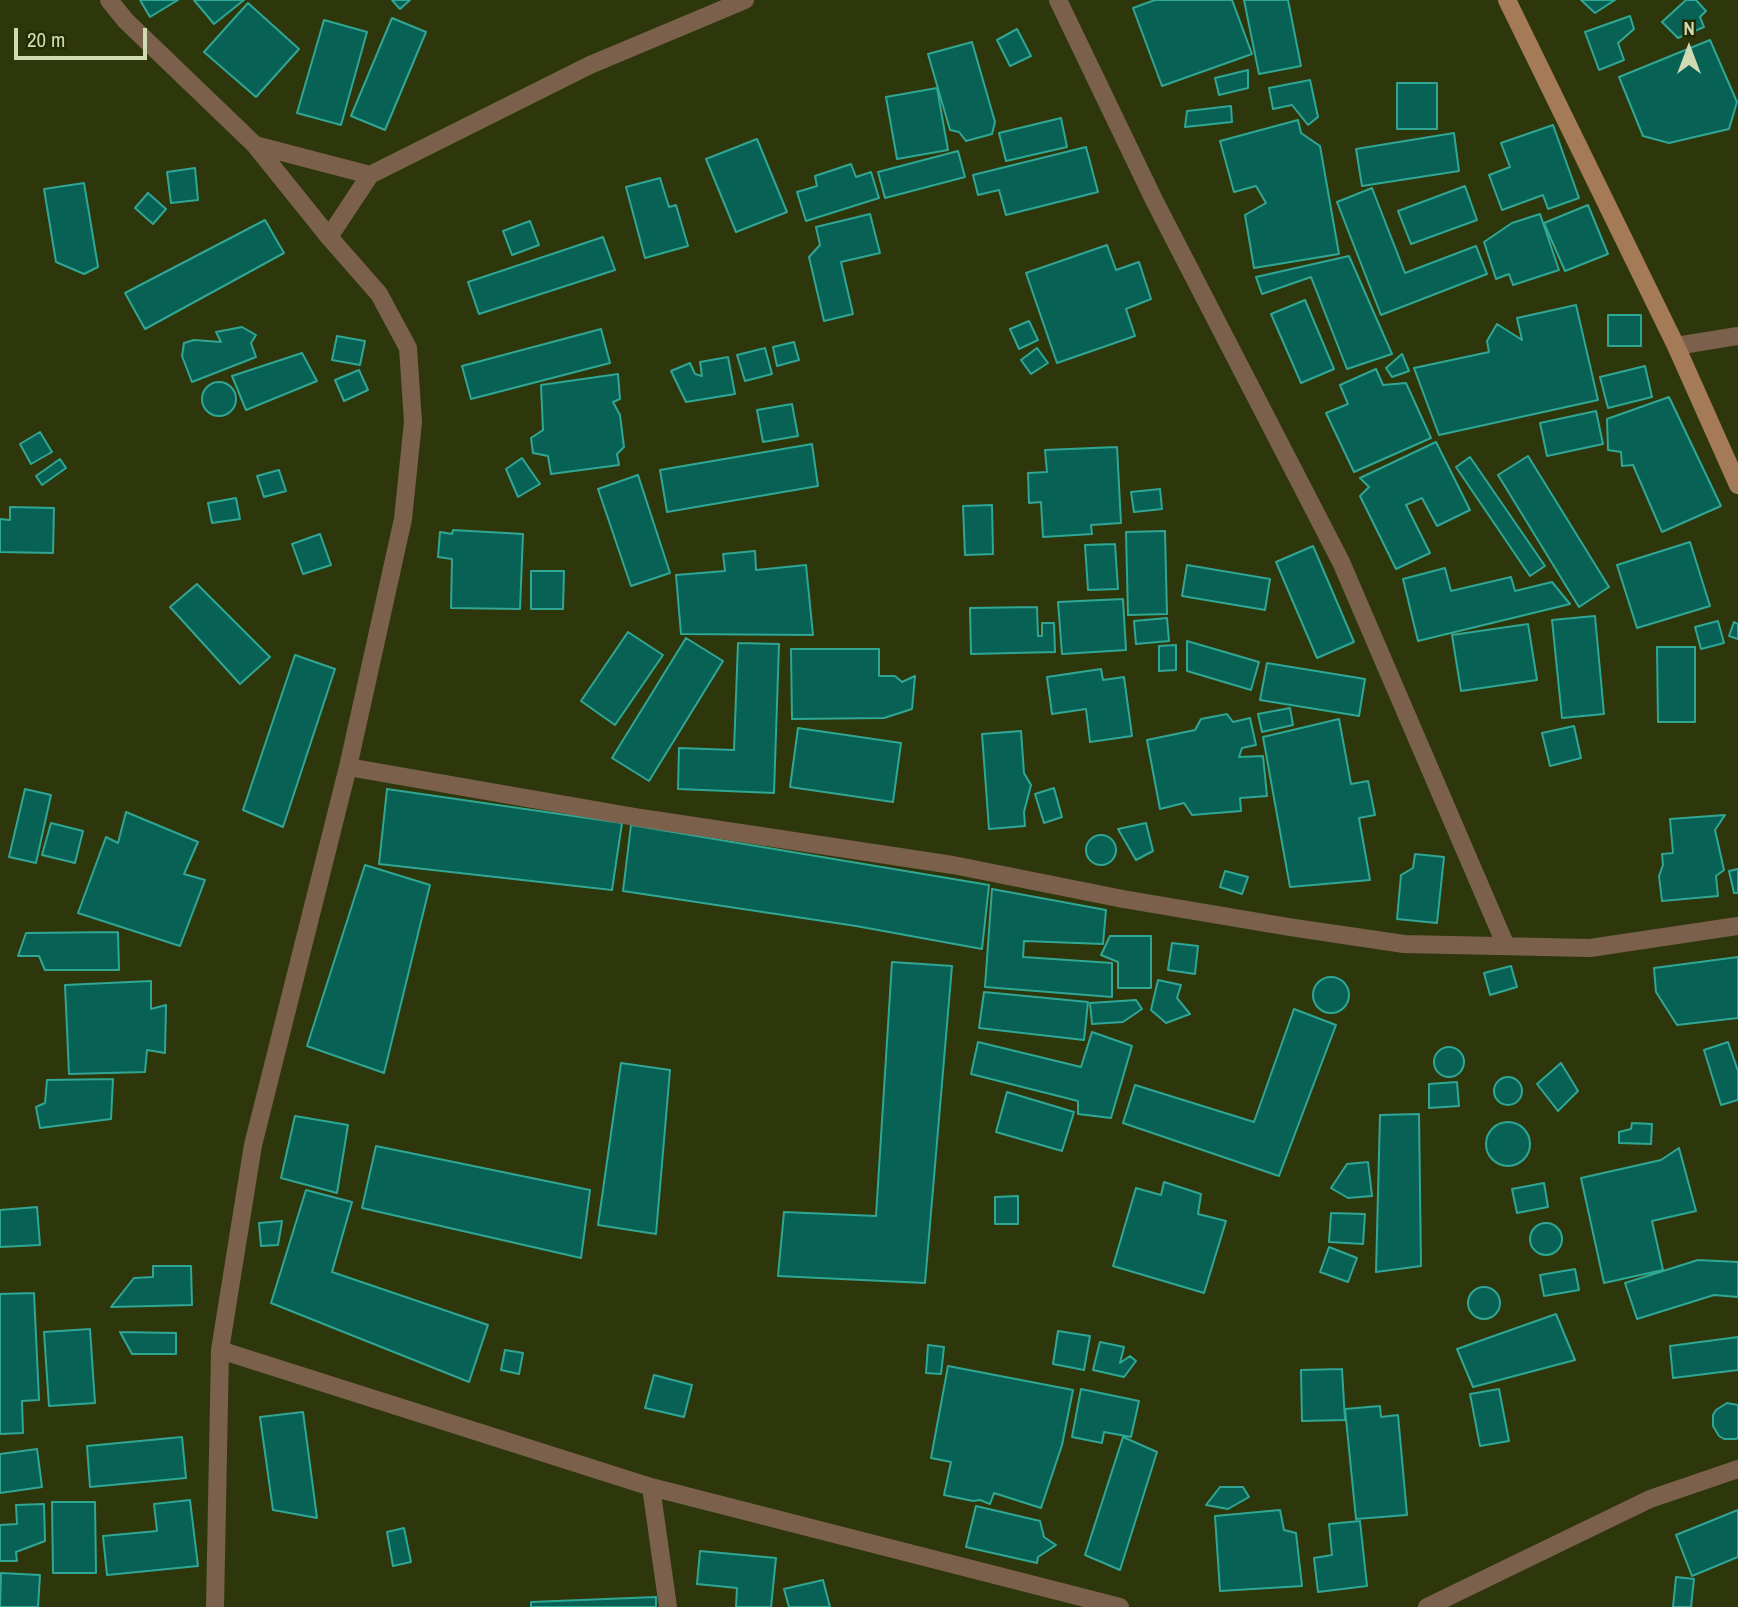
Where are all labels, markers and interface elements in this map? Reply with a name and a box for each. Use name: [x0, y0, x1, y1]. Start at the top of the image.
scale bar: [18, 14, 150, 58]
north arrow: [1654, 14, 1724, 84]
text: N: [1683, 15, 1695, 41]
text: 20 m: [27, 25, 65, 54]

